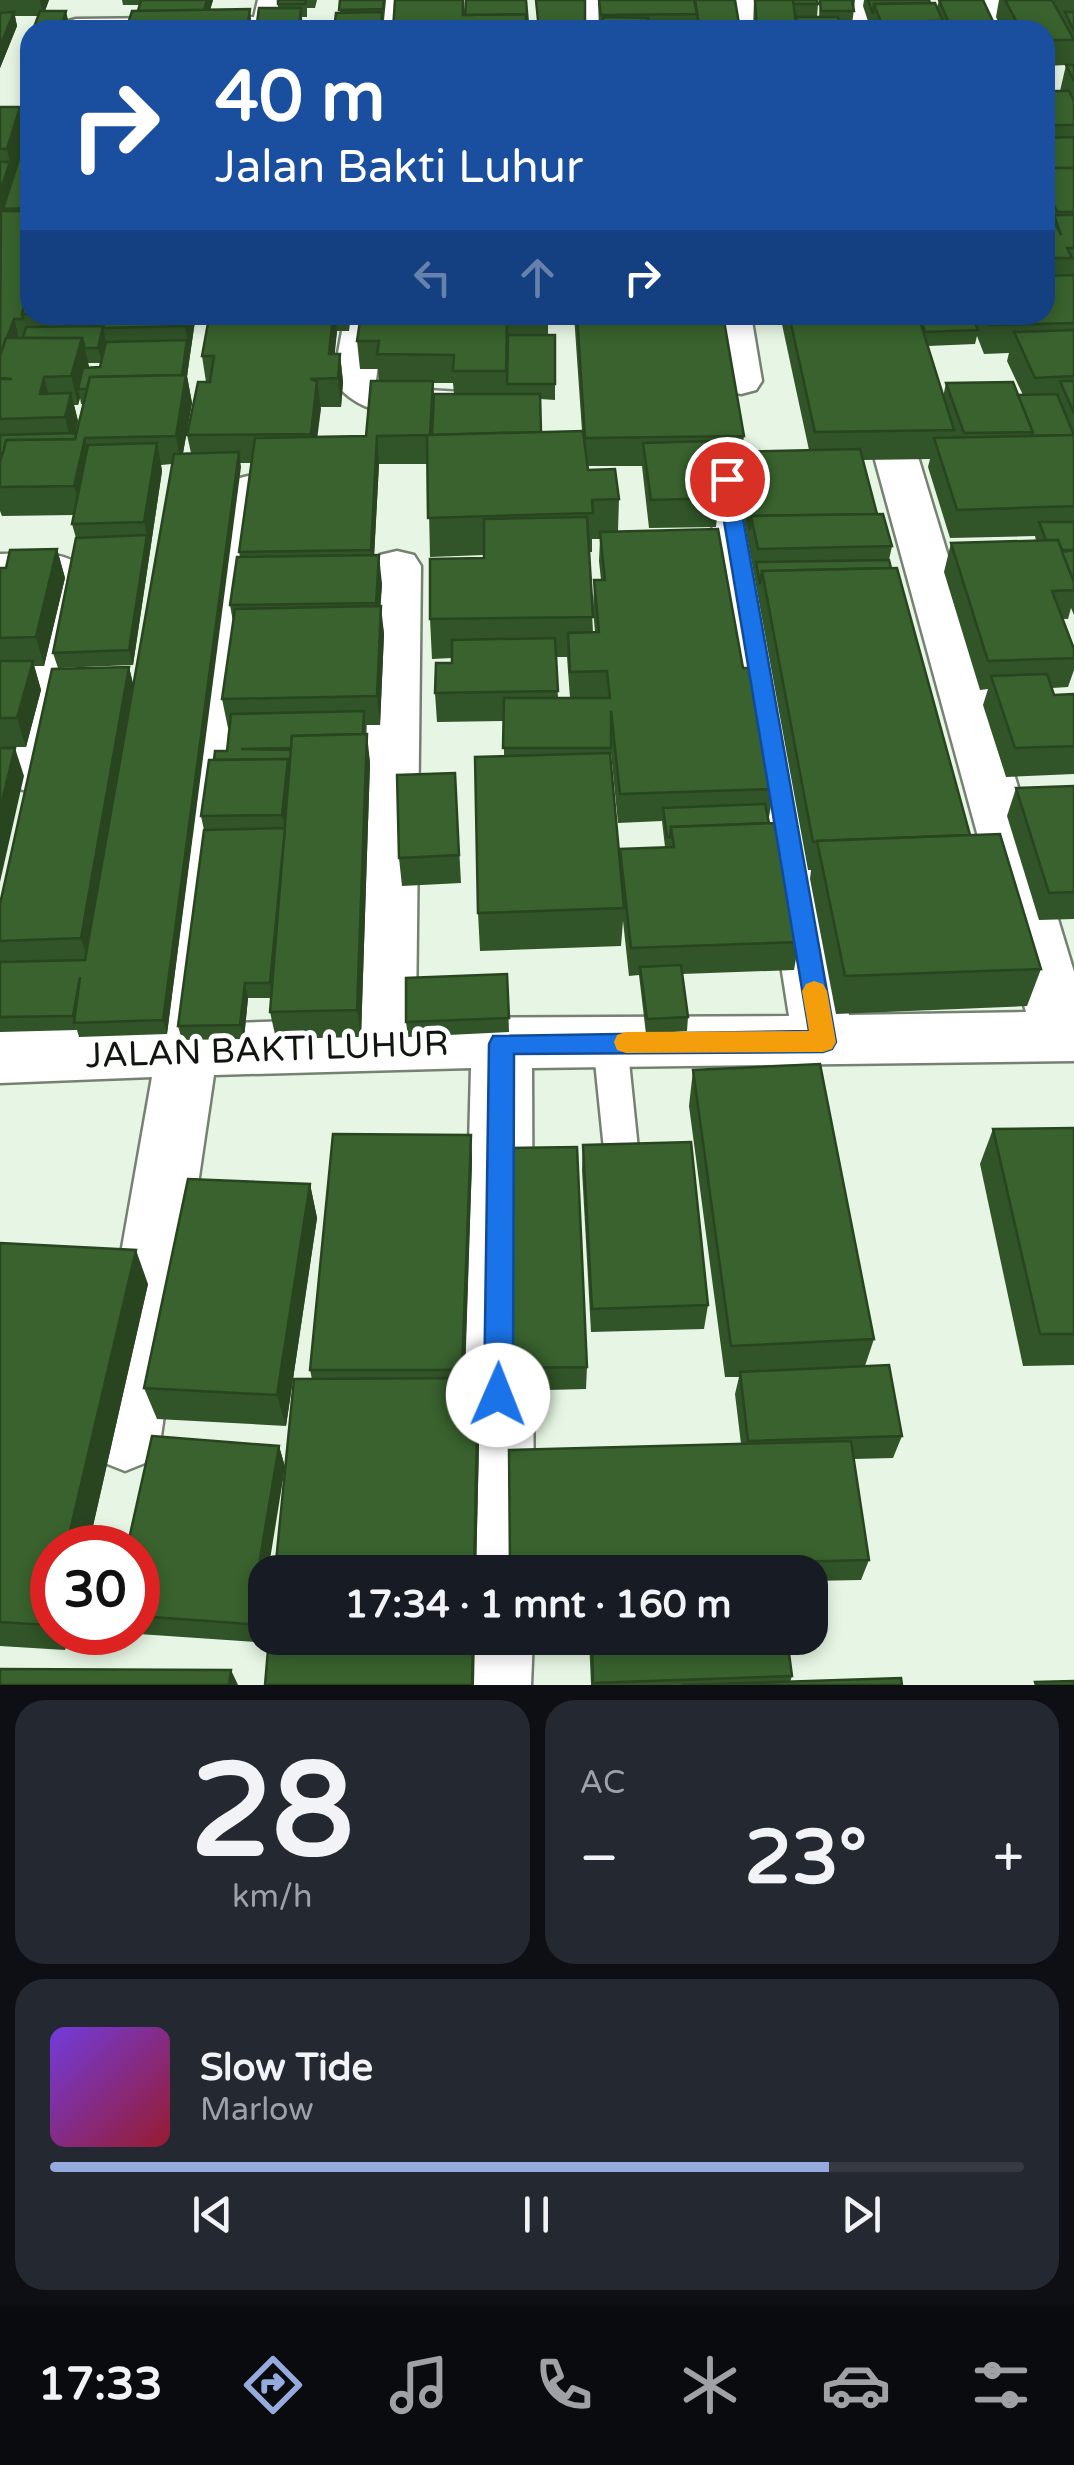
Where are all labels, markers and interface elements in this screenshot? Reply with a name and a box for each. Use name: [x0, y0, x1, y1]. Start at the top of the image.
text: 40 m: [215, 56, 385, 140]
icon: right: [50, 60, 180, 190]
text: Jalan Bakti Luhur: [215, 141, 583, 195]
icon: left: [405, 250, 460, 305]
icon: ahead: [510, 250, 565, 305]
icon: right: [615, 250, 670, 305]
pin: [685, 437, 770, 522]
icon: arrive: [700, 452, 755, 507]
street label: JALAN BAKTI LUHUR: [85, 1023, 449, 1077]
position arrow: [446, 1343, 550, 1447]
speed limit sign: 30: [30, 1525, 160, 1655]
text: 17:34 · 1 mnt · 160 m: [345, 1582, 731, 1628]
text: 28: [191, 1735, 354, 1891]
text: AC: [580, 1764, 625, 1802]
text: 23°: [745, 1813, 867, 1903]
text: −: [580, 1826, 619, 1892]
text: +: [993, 1826, 1024, 1892]
text: km/h: [232, 1878, 312, 1916]
text: Slow Tide: [200, 2045, 373, 2091]
text: Marlow: [200, 2091, 314, 2129]
icon: previous: [185, 2187, 240, 2242]
icon: pause: [509, 2187, 564, 2242]
icon: next: [834, 2187, 889, 2242]
icon: directions: [238, 2350, 308, 2420]
icon: music: [384, 2350, 454, 2420]
icon: phone: [529, 2350, 599, 2420]
icon: climate: [675, 2350, 745, 2420]
icon: car: [821, 2350, 891, 2420]
icon: filters: [966, 2350, 1036, 2420]
text: 17:33: [38, 2358, 163, 2412]

